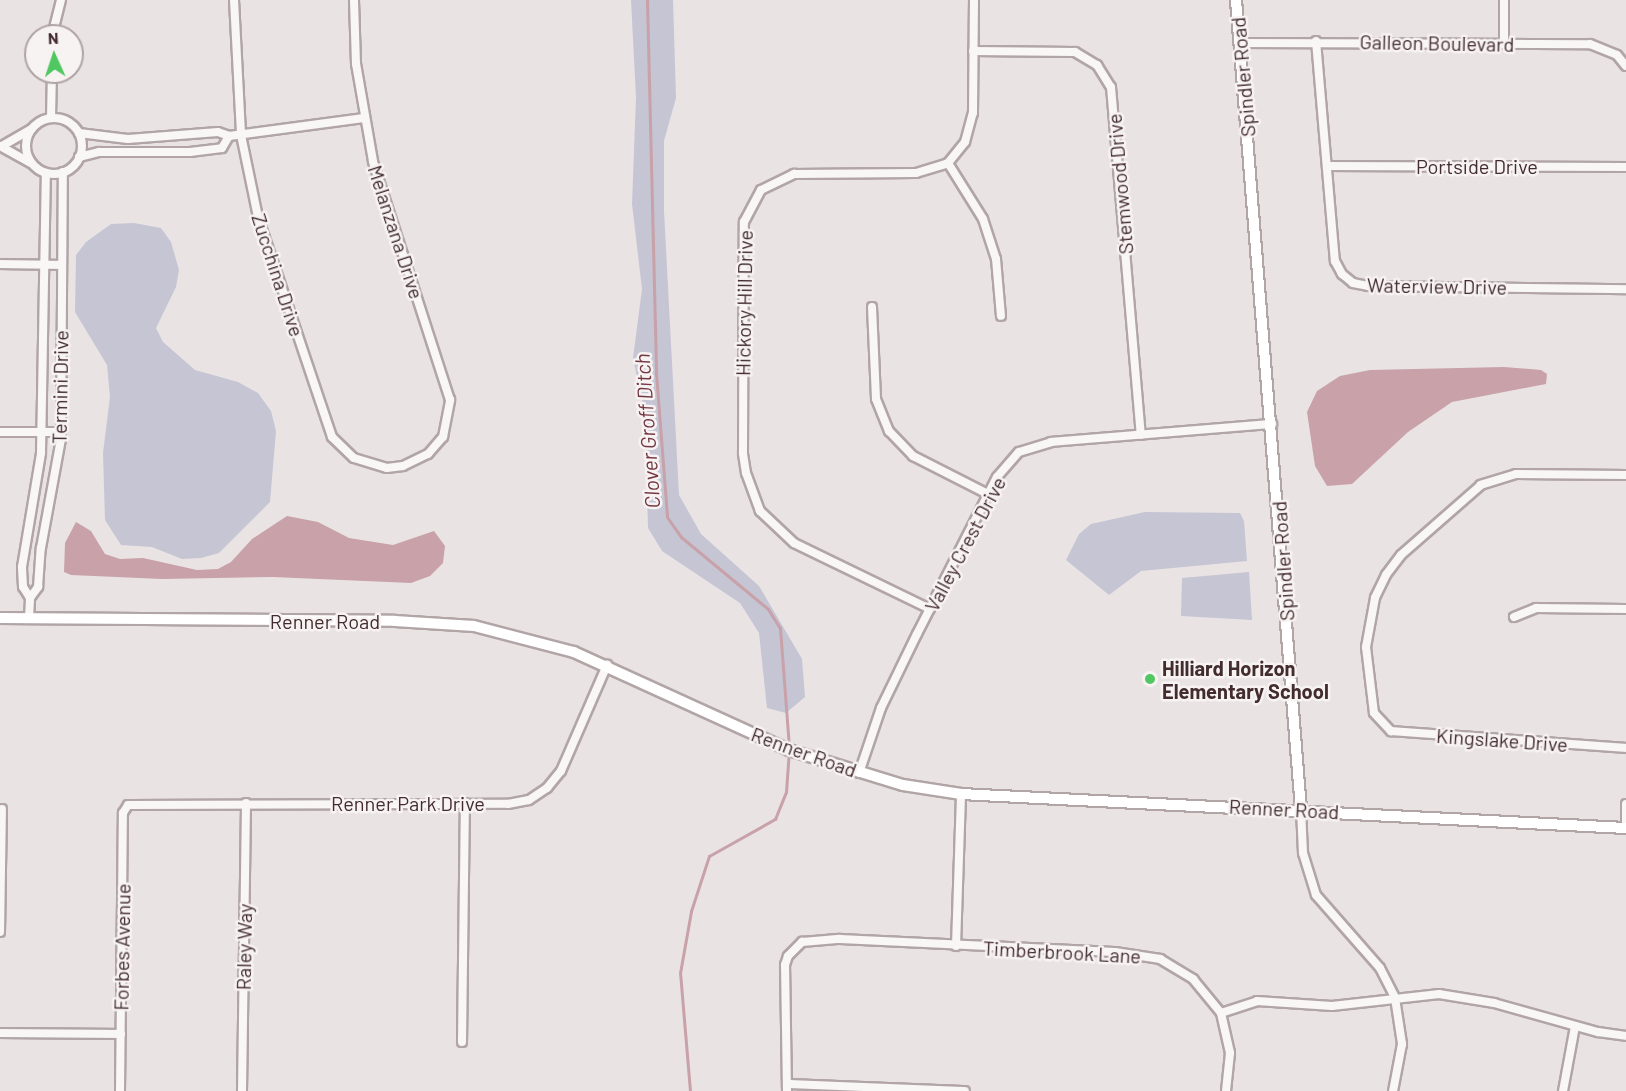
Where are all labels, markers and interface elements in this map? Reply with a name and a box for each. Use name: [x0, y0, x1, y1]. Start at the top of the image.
street label: Spindler Road: [1226, 16, 1260, 138]
north arrow: [24, 24, 84, 84]
text: N: [47, 28, 59, 47]
street label: Galleon Boulevard: [1359, 30, 1515, 56]
street label: Stemwood Drive: [1102, 113, 1138, 255]
street label: Portside Drive: [1416, 154, 1538, 178]
street label: Melanzana Drive: [363, 162, 429, 302]
street label: Zucchina Drive: [247, 210, 309, 340]
street label: Hickory Hill Drive: [731, 230, 757, 376]
street label: Waterview Drive: [1367, 273, 1507, 299]
street label: Termini Drive: [47, 330, 73, 444]
water label: Clover Groff Ditch: [629, 353, 665, 509]
street label: Valley Crest Drive: [919, 473, 1011, 615]
street label: Spindler Road: [1267, 500, 1299, 622]
street label: Renner Road: [270, 609, 380, 633]
place label: Hilliard Horizon Elementary School: [1162, 656, 1329, 703]
marker: Hilliard Horizon Elementary School: [1143, 672, 1157, 686]
street label: Renner Road: [748, 722, 860, 782]
street label: Kingslake Drive: [1435, 723, 1569, 757]
street label: Renner Park Drive: [331, 791, 485, 815]
street label: Renner Road: [1228, 794, 1340, 824]
street label: Forbes Avenue: [109, 883, 135, 1011]
street label: Raley Way: [231, 903, 257, 991]
street label: Timberbrook Lane: [982, 936, 1142, 968]

